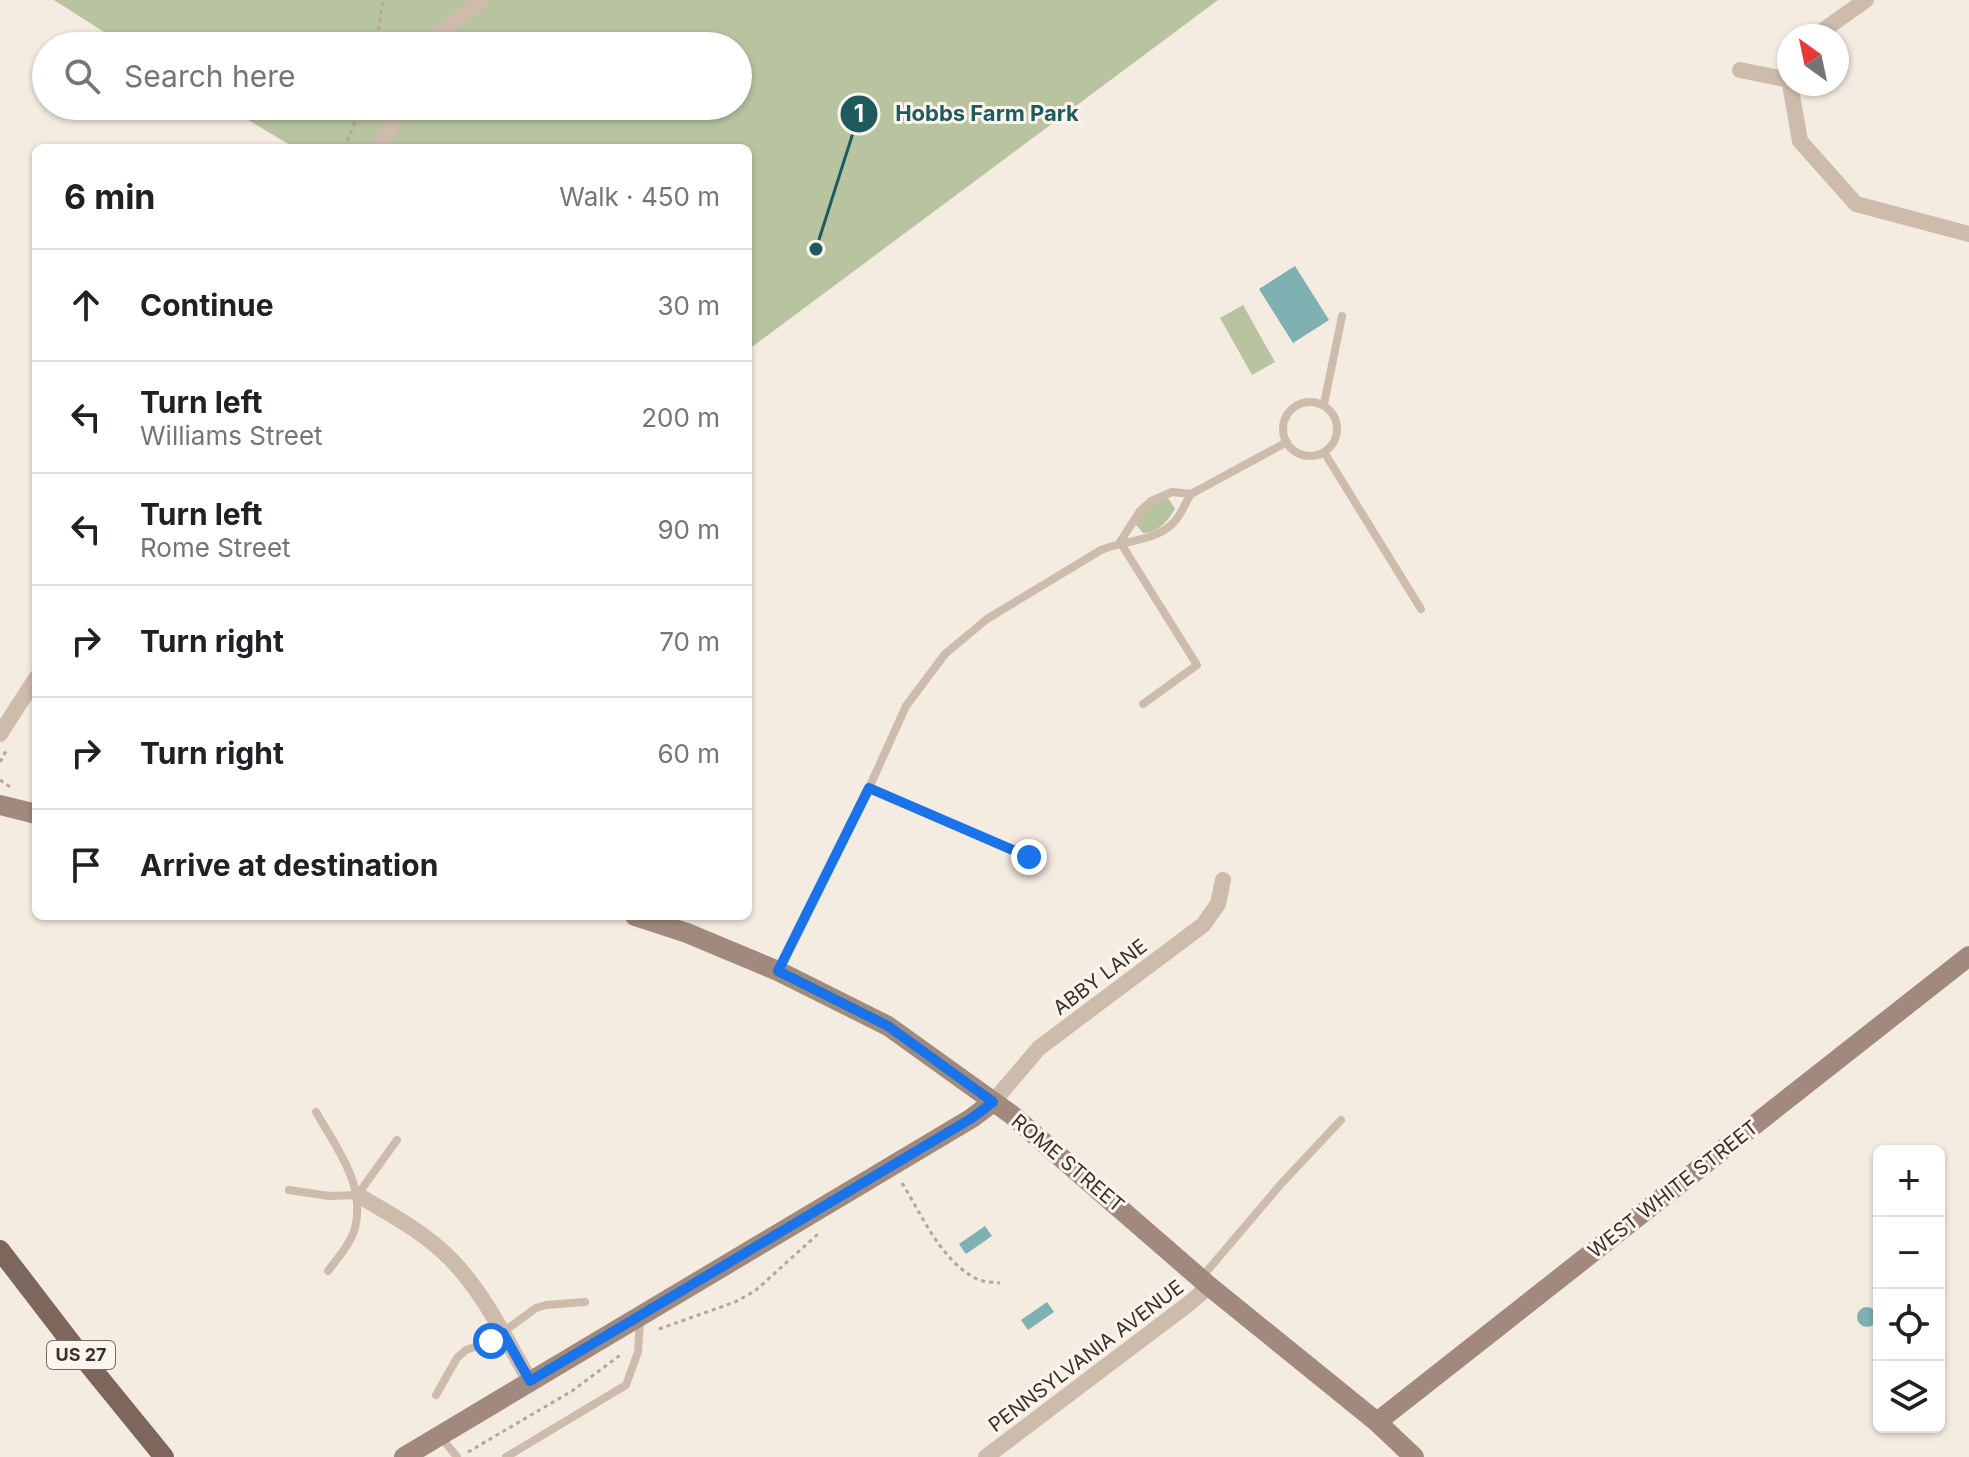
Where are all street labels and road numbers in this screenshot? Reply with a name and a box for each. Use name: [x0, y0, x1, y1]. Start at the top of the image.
street label: ABBY LANE: [1048, 934, 1152, 1020]
street label: ROME STREET: [1007, 1109, 1129, 1217]
street label: WEST WHITE STREET: [1583, 1115, 1763, 1263]
street label: PENNSYLVANIA AVENUE: [984, 1275, 1188, 1437]
road number: US 27: [47, 1341, 115, 1369]

